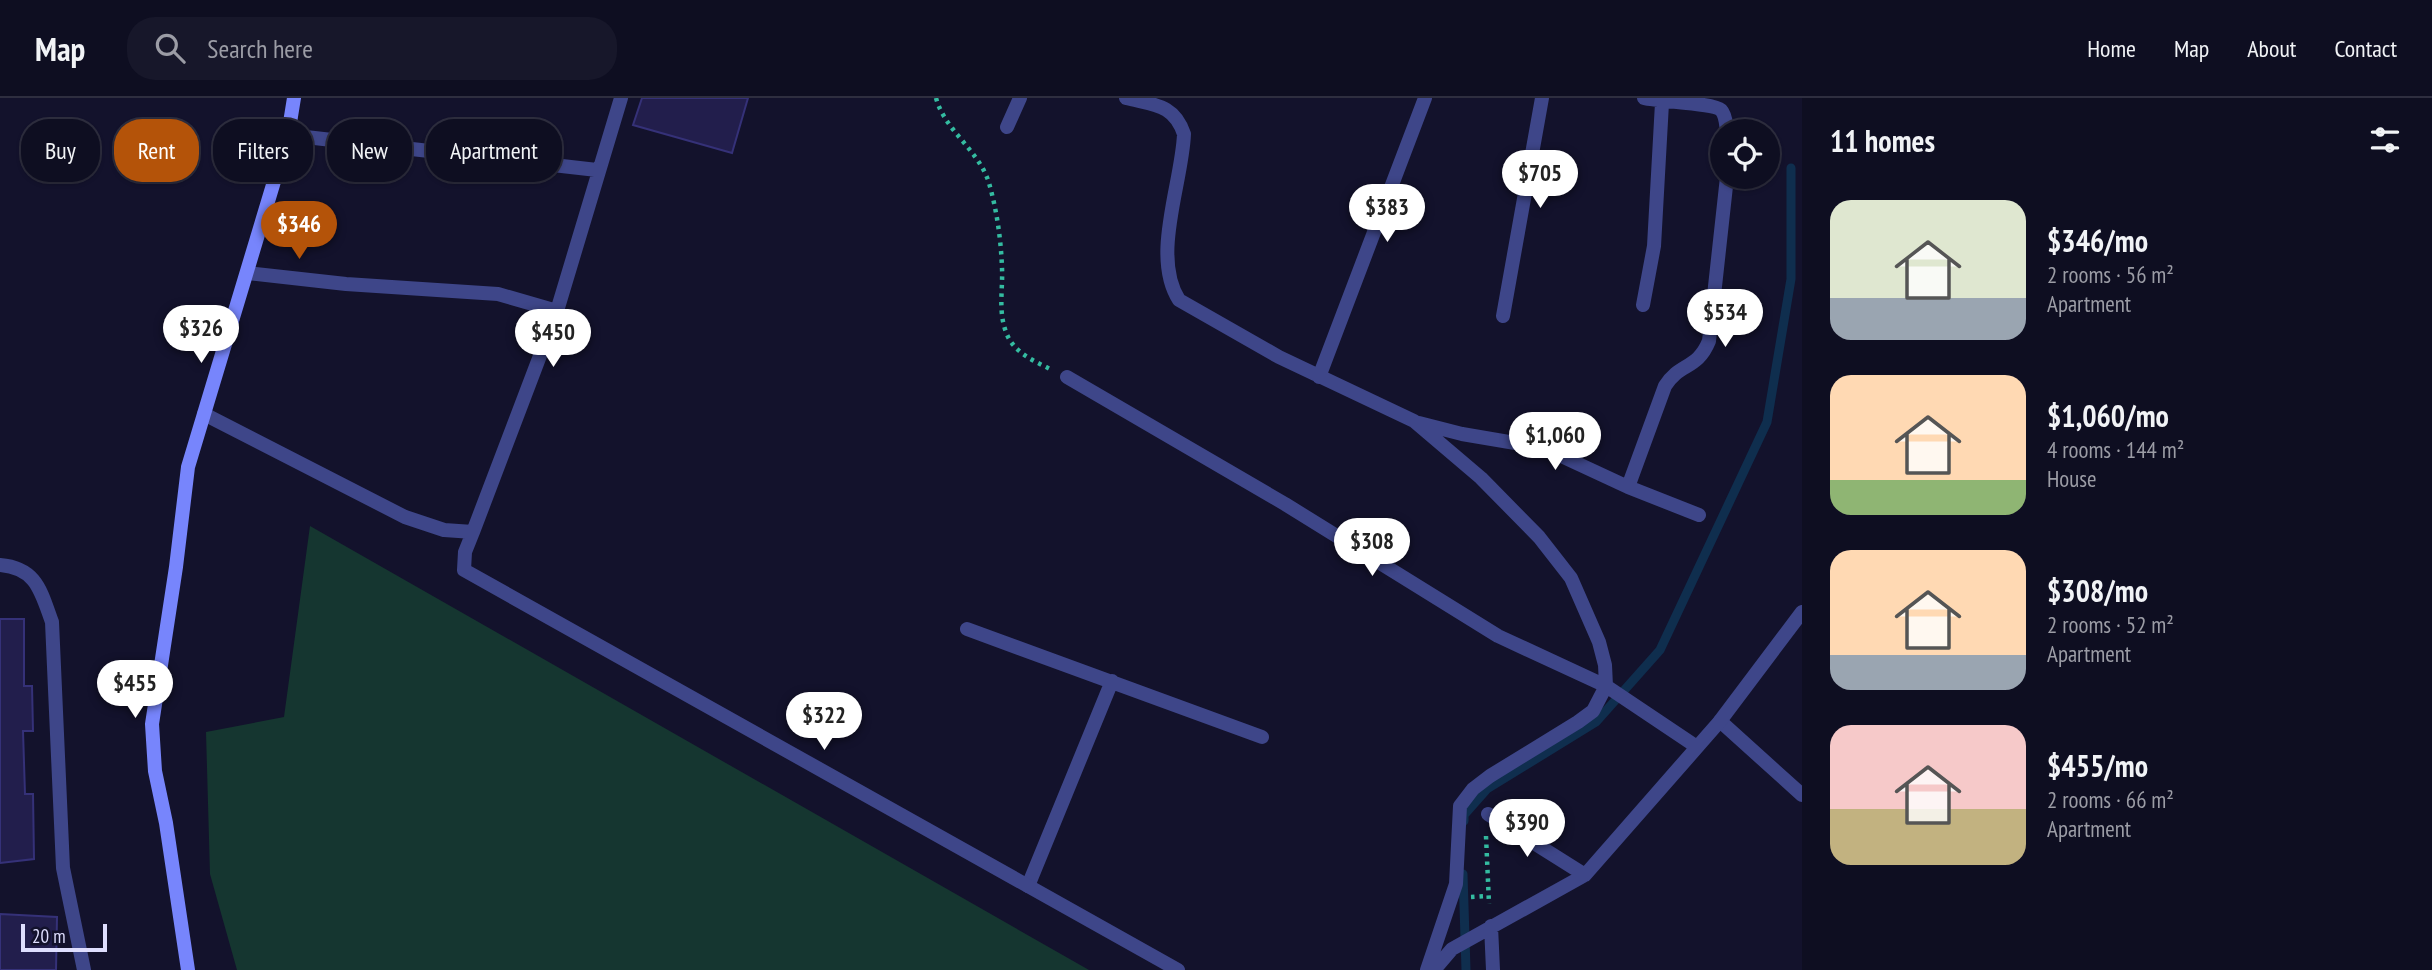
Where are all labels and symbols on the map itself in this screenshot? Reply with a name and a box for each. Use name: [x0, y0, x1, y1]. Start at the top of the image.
pin: $705: [1499, 150, 1581, 210]
pin: $383: [1346, 184, 1428, 244]
pin: $346: [258, 202, 340, 261]
pin: $534: [1684, 289, 1766, 349]
pin: $326: [160, 306, 242, 365]
pin: $450: [512, 310, 594, 369]
pin: $1,060: [1498, 412, 1612, 472]
pin: $308: [1331, 518, 1413, 578]
pin: $455: [94, 660, 176, 720]
pin: $322: [783, 692, 865, 752]
pin: $390: [1486, 800, 1568, 859]
scale bar: [21, 921, 107, 953]

